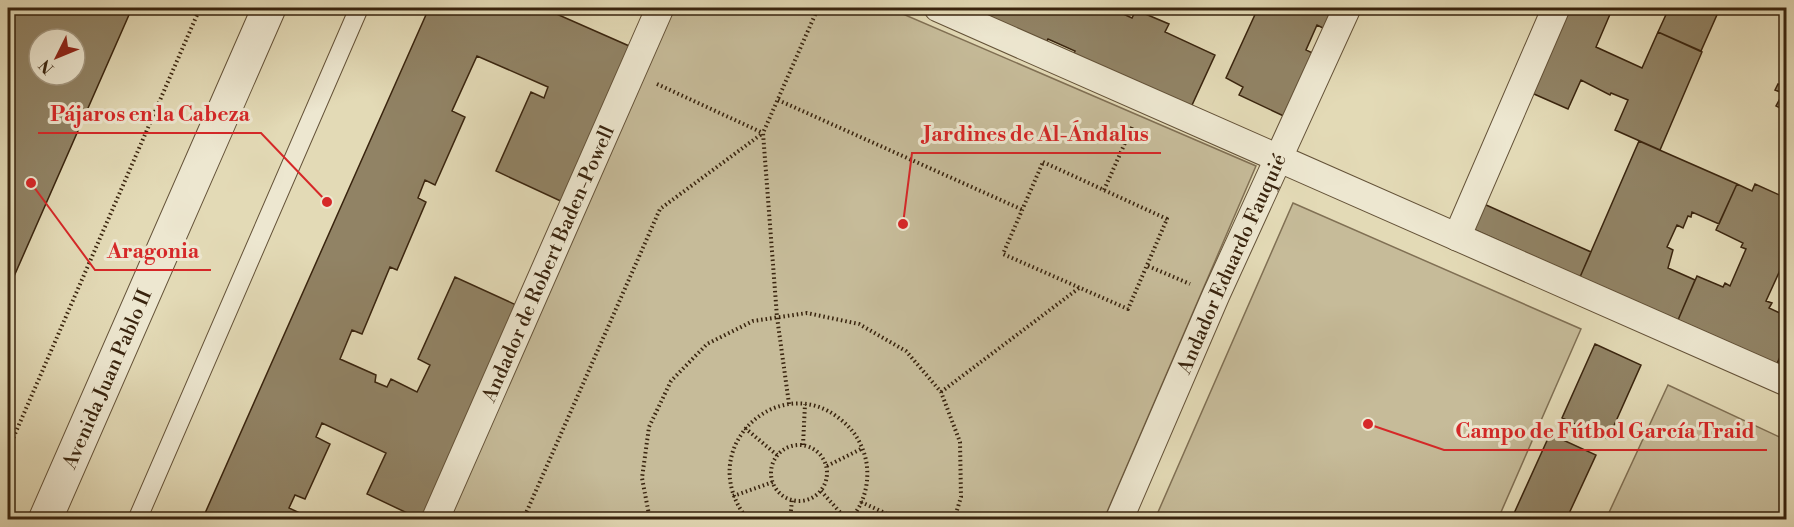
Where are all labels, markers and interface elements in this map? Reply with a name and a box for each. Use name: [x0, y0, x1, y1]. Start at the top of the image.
north arrow: [27, 27, 87, 87]
text: N: [35, 55, 58, 78]
callout: Pájaros en la Cabeza: [38, 94, 261, 133]
text: Pájaros en la Cabeza: [50, 102, 250, 128]
callout: Jardines de Al-Ándalus: [912, 114, 1161, 153]
text: Jardines de Al-Ándalus: [920, 120, 1149, 148]
street label: Andador de Robert Baden-Powell: [477, 122, 621, 407]
street label: Andador Eduardo Fauquié: [1172, 150, 1293, 379]
callout: Aragonia: [95, 231, 211, 270]
text: Aragonia: [106, 239, 200, 265]
street label: Avenida Juan Pablo II: [57, 286, 158, 474]
callout: Campo de Fútbol García Traid: [1444, 411, 1767, 450]
text: Campo de Fútbol García Traid: [1455, 419, 1755, 445]

